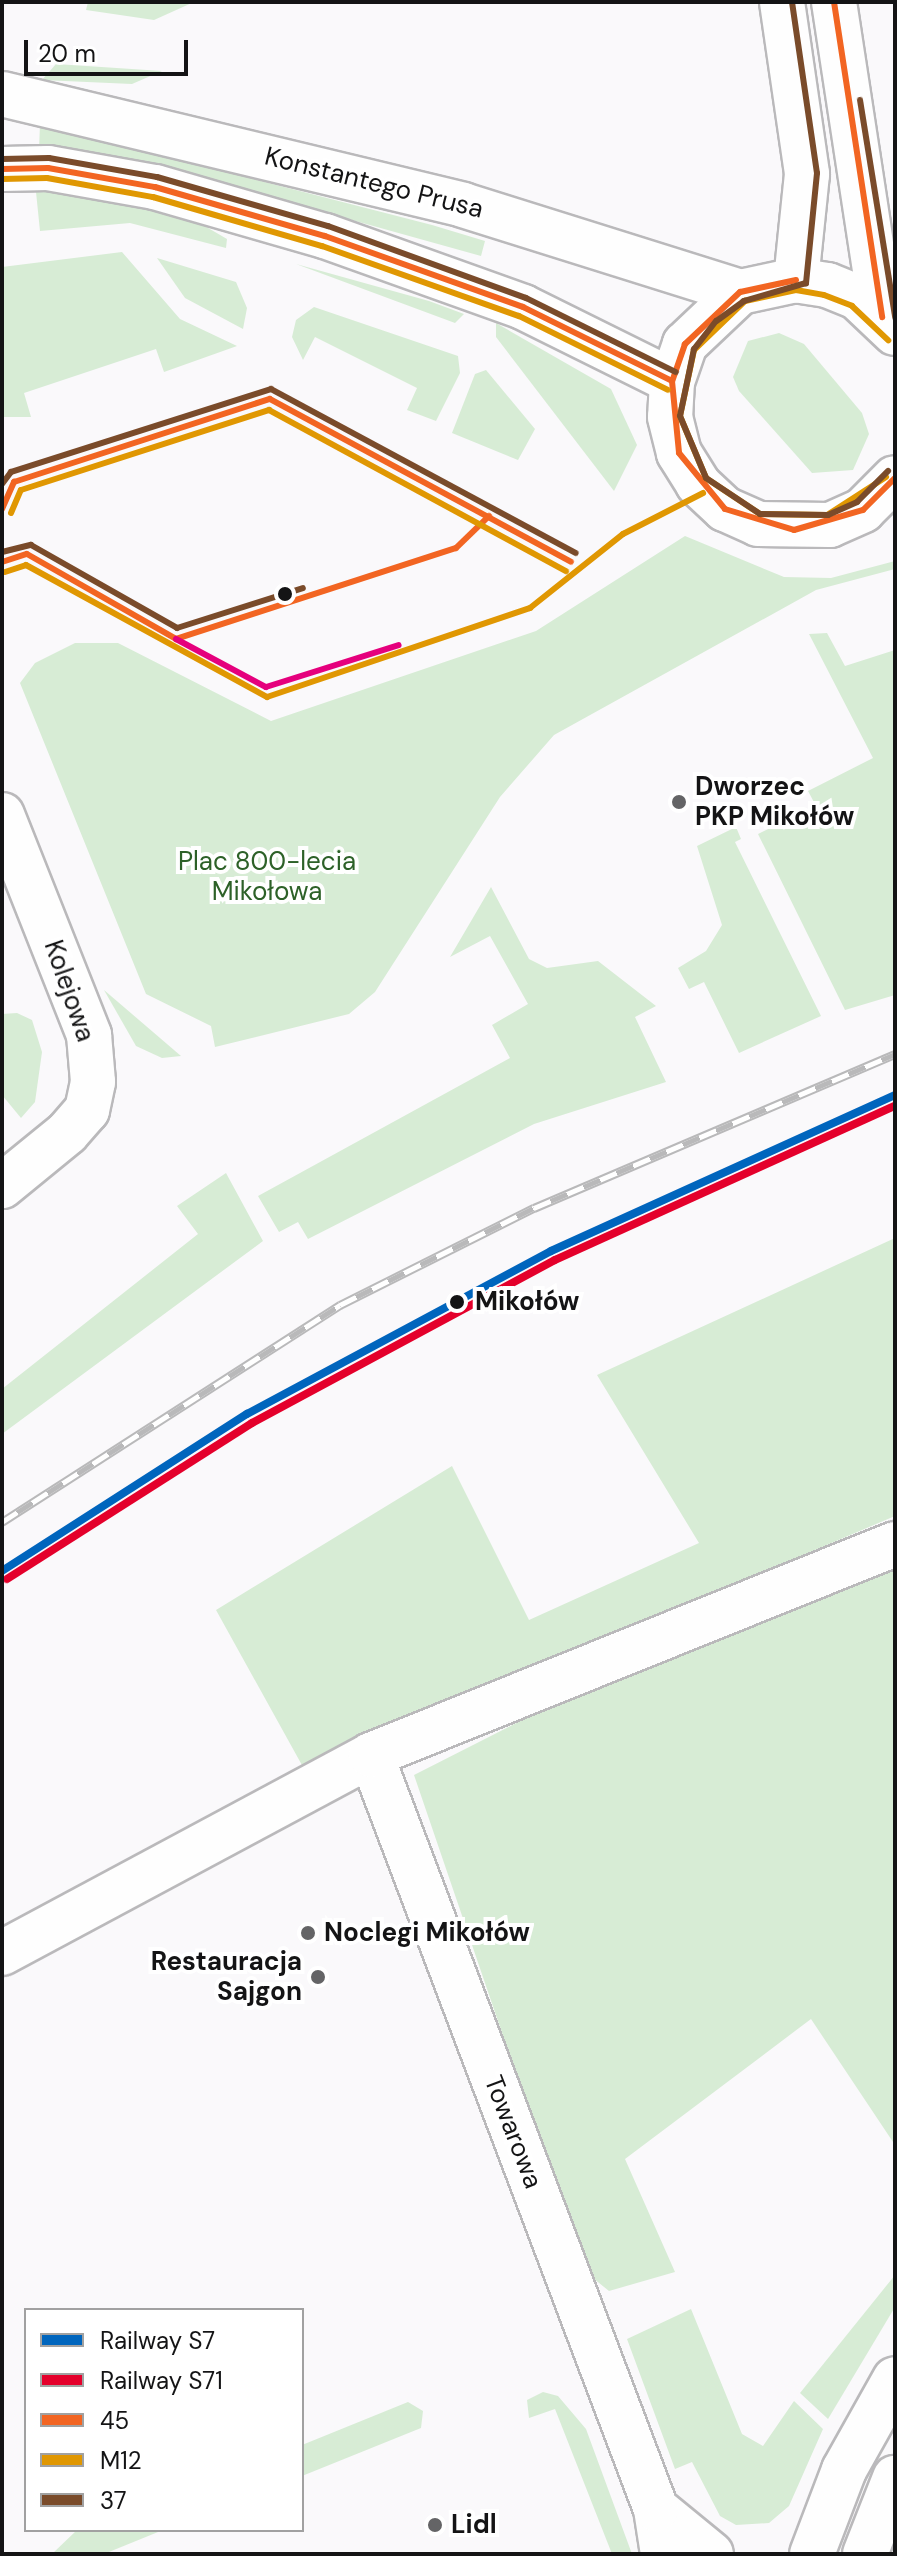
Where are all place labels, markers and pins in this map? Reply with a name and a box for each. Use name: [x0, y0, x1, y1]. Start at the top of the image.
unlabelled marker: [277, 586, 293, 602]
place label: Dworzec PKP Mikołów: [695, 771, 854, 832]
marker: Dworzec PKP Mikołów: [670, 793, 688, 811]
place label: Mikołów: [475, 1286, 579, 1318]
marker: Mikołów: [446, 1291, 468, 1313]
place label: Noclegi Mikołów: [324, 1917, 530, 1949]
marker: Noclegi Mikołów: [299, 1924, 317, 1942]
place label: Restauracja Sajgon: [151, 1946, 302, 2008]
marker: Restauracja Sajgon: [309, 1968, 327, 1986]
place label: Lidl: [451, 2509, 497, 2541]
marker: Lidl: [426, 2516, 444, 2534]

